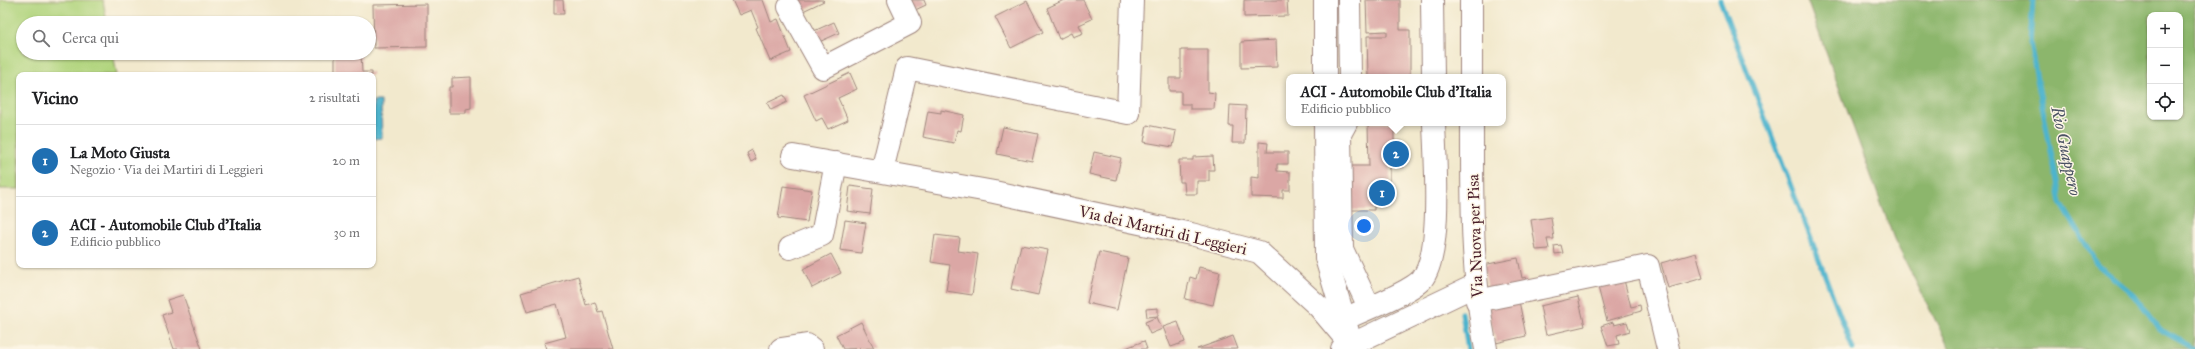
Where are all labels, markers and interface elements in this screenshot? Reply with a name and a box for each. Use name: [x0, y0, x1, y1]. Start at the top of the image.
map controls: [2147, 12, 2183, 120]
button: +: [2147, 12, 2183, 48]
search box: [16, 16, 376, 60]
icon: search: [30, 27, 52, 49]
text: Cerca qui: [62, 29, 119, 47]
button: −: [2147, 48, 2183, 84]
popup: [1286, 74, 1506, 126]
text: ACI - Automobile Club d'Italia: [1300, 83, 1492, 101]
button: locate: [2147, 84, 2183, 120]
text: Vicino: [32, 88, 78, 109]
text: 2 risultati: [309, 90, 360, 106]
text: Edificio pubblico: [1300, 101, 1391, 117]
water label: Rio Guappero: [2046, 104, 2086, 198]
pin: 2: [1383, 139, 1409, 169]
text: La Moto Giusta: [70, 144, 170, 162]
text: 1: [42, 153, 48, 169]
text: 20 m: [332, 153, 360, 169]
text: Negozio · Via dei Martiri di Leggieri: [70, 162, 263, 178]
street label: Via Nuova per Pisa: [1463, 174, 1487, 299]
pin: 1: [1369, 178, 1395, 208]
street label: Via dei Martiri di Leggieri: [1076, 201, 1250, 260]
text: ACI - Automobile Club d'Italia: [70, 216, 261, 234]
your location: [1354, 216, 1374, 236]
text: 2: [42, 225, 48, 241]
text: 30 m: [334, 225, 360, 241]
text: Edificio pubblico: [70, 234, 161, 250]

